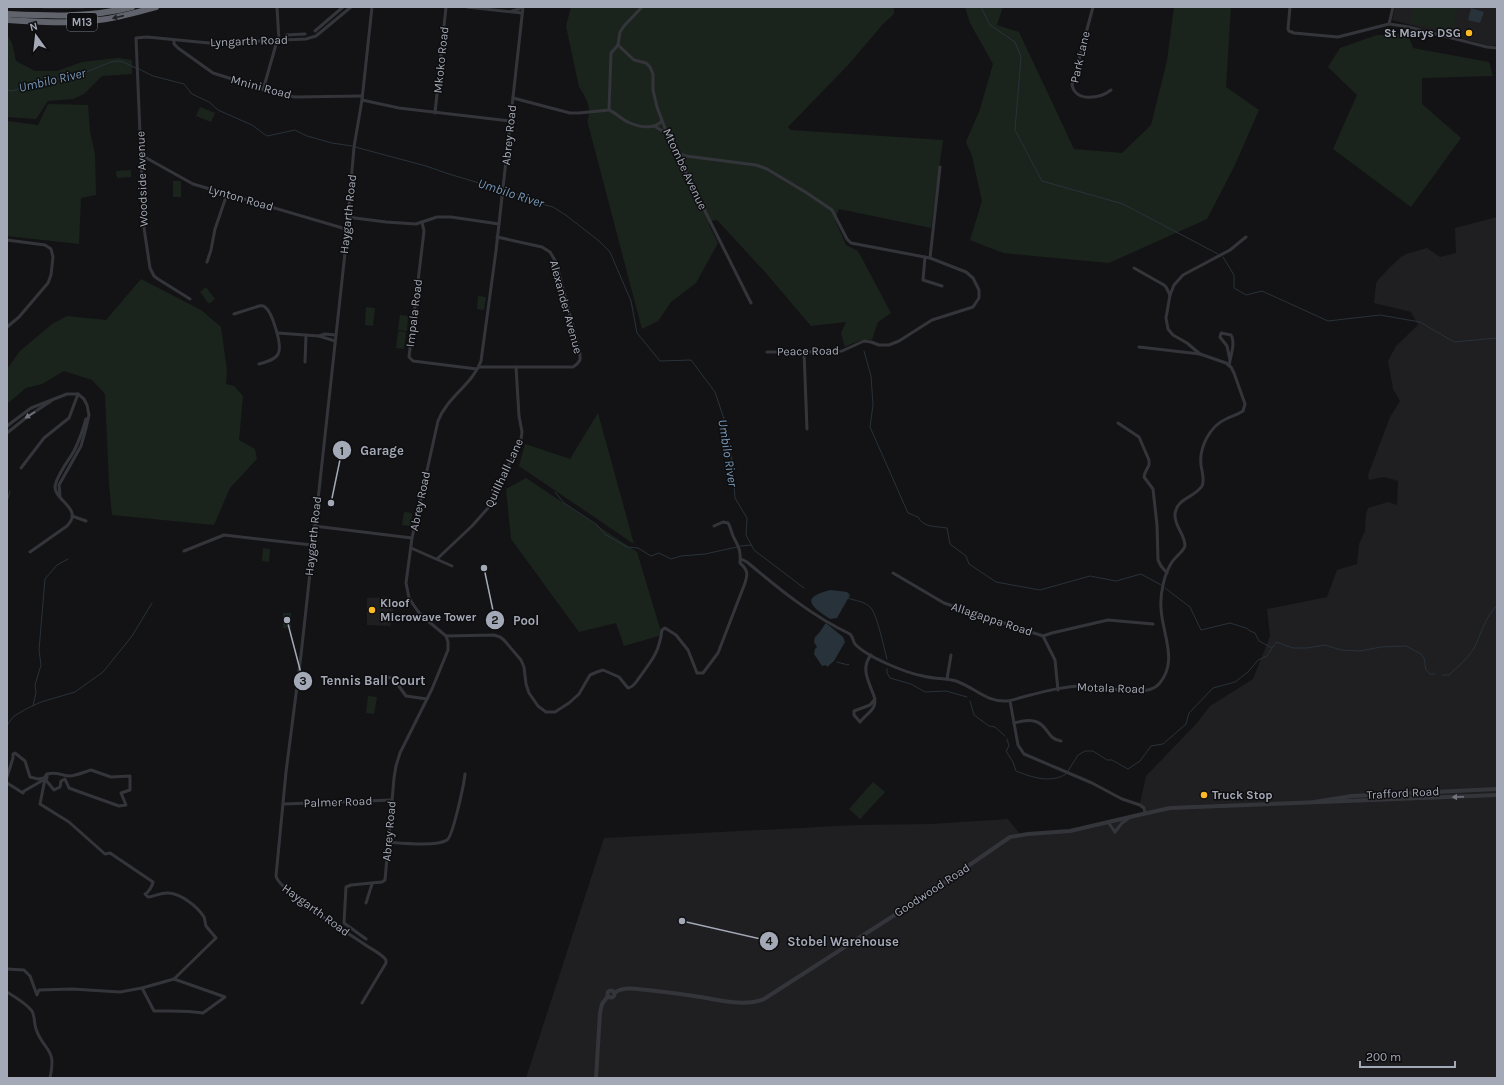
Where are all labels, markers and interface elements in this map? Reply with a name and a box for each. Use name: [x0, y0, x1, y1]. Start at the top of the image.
road number: M13: [67, 13, 97, 31]
one-way arrow: [112, 14, 124, 20]
north arrow: [16, 16, 56, 56]
text: N: [28, 20, 39, 34]
street label: Mkoko Road: [431, 26, 451, 94]
place label: St Marys DSG: [1384, 26, 1461, 40]
marker: St Marys DSG: [1464, 28, 1474, 38]
street label: Park Lane: [1067, 30, 1093, 84]
street label: Lyngarth Road: [210, 33, 288, 49]
water label: Umbilo River: [17, 65, 88, 95]
street label: Mnini Road: [229, 72, 293, 102]
street label: Abrey Road: [499, 104, 519, 166]
street label: Mtombe Avenue: [660, 126, 710, 212]
street label: Woodside Avenue: [133, 131, 151, 227]
street label: Haygarth Road: [337, 173, 359, 255]
water label: Umbilo River: [476, 175, 546, 211]
street label: Lynton Road: [207, 182, 275, 214]
street label: Alexander Avenue: [547, 259, 585, 355]
street label: Impala Road: [403, 278, 425, 348]
street label: Peace Road: [777, 343, 839, 359]
one-way arrow: [24, 412, 36, 419]
water label: Umbilo River: [715, 418, 741, 488]
street label: Quillhall Lane: [482, 436, 526, 510]
callout: Garage: [332, 438, 412, 463]
text: Garage: [360, 443, 404, 458]
text: 1: [340, 444, 344, 458]
street label: Abrey Road: [407, 470, 433, 532]
street label: Haygarth Road: [302, 495, 324, 577]
place label: Kloof Microwave Tower: [380, 596, 477, 624]
street label: Allagappa Road: [950, 599, 1034, 639]
marker: Kloof Microwave Tower: [367, 605, 377, 615]
callout: Pool: [485, 608, 547, 633]
text: 2: [491, 613, 499, 627]
text: Pool: [513, 613, 539, 628]
callout: Tennis Ball Court: [293, 668, 433, 693]
text: Tennis Ball Court: [321, 673, 425, 688]
text: 3: [299, 674, 307, 688]
street label: Motala Road: [1077, 680, 1145, 696]
street label: Trafford Road: [1366, 784, 1440, 802]
place label: Truck Stop: [1212, 788, 1273, 802]
marker: Truck Stop: [1199, 790, 1209, 800]
one-way arrow: [1452, 793, 1464, 800]
street label: Palmer Road: [303, 794, 373, 810]
street label: Abrey Road: [379, 800, 399, 862]
street label: Goodwood Road: [892, 860, 972, 920]
street label: Haygarth Road: [279, 881, 353, 939]
callout: Stobel Warehouse: [759, 928, 907, 953]
text: 4: [765, 934, 773, 948]
text: Stobel Warehouse: [787, 934, 899, 949]
scale bar: [1360, 1043, 1455, 1069]
text: 200 m: [1366, 1050, 1401, 1064]

